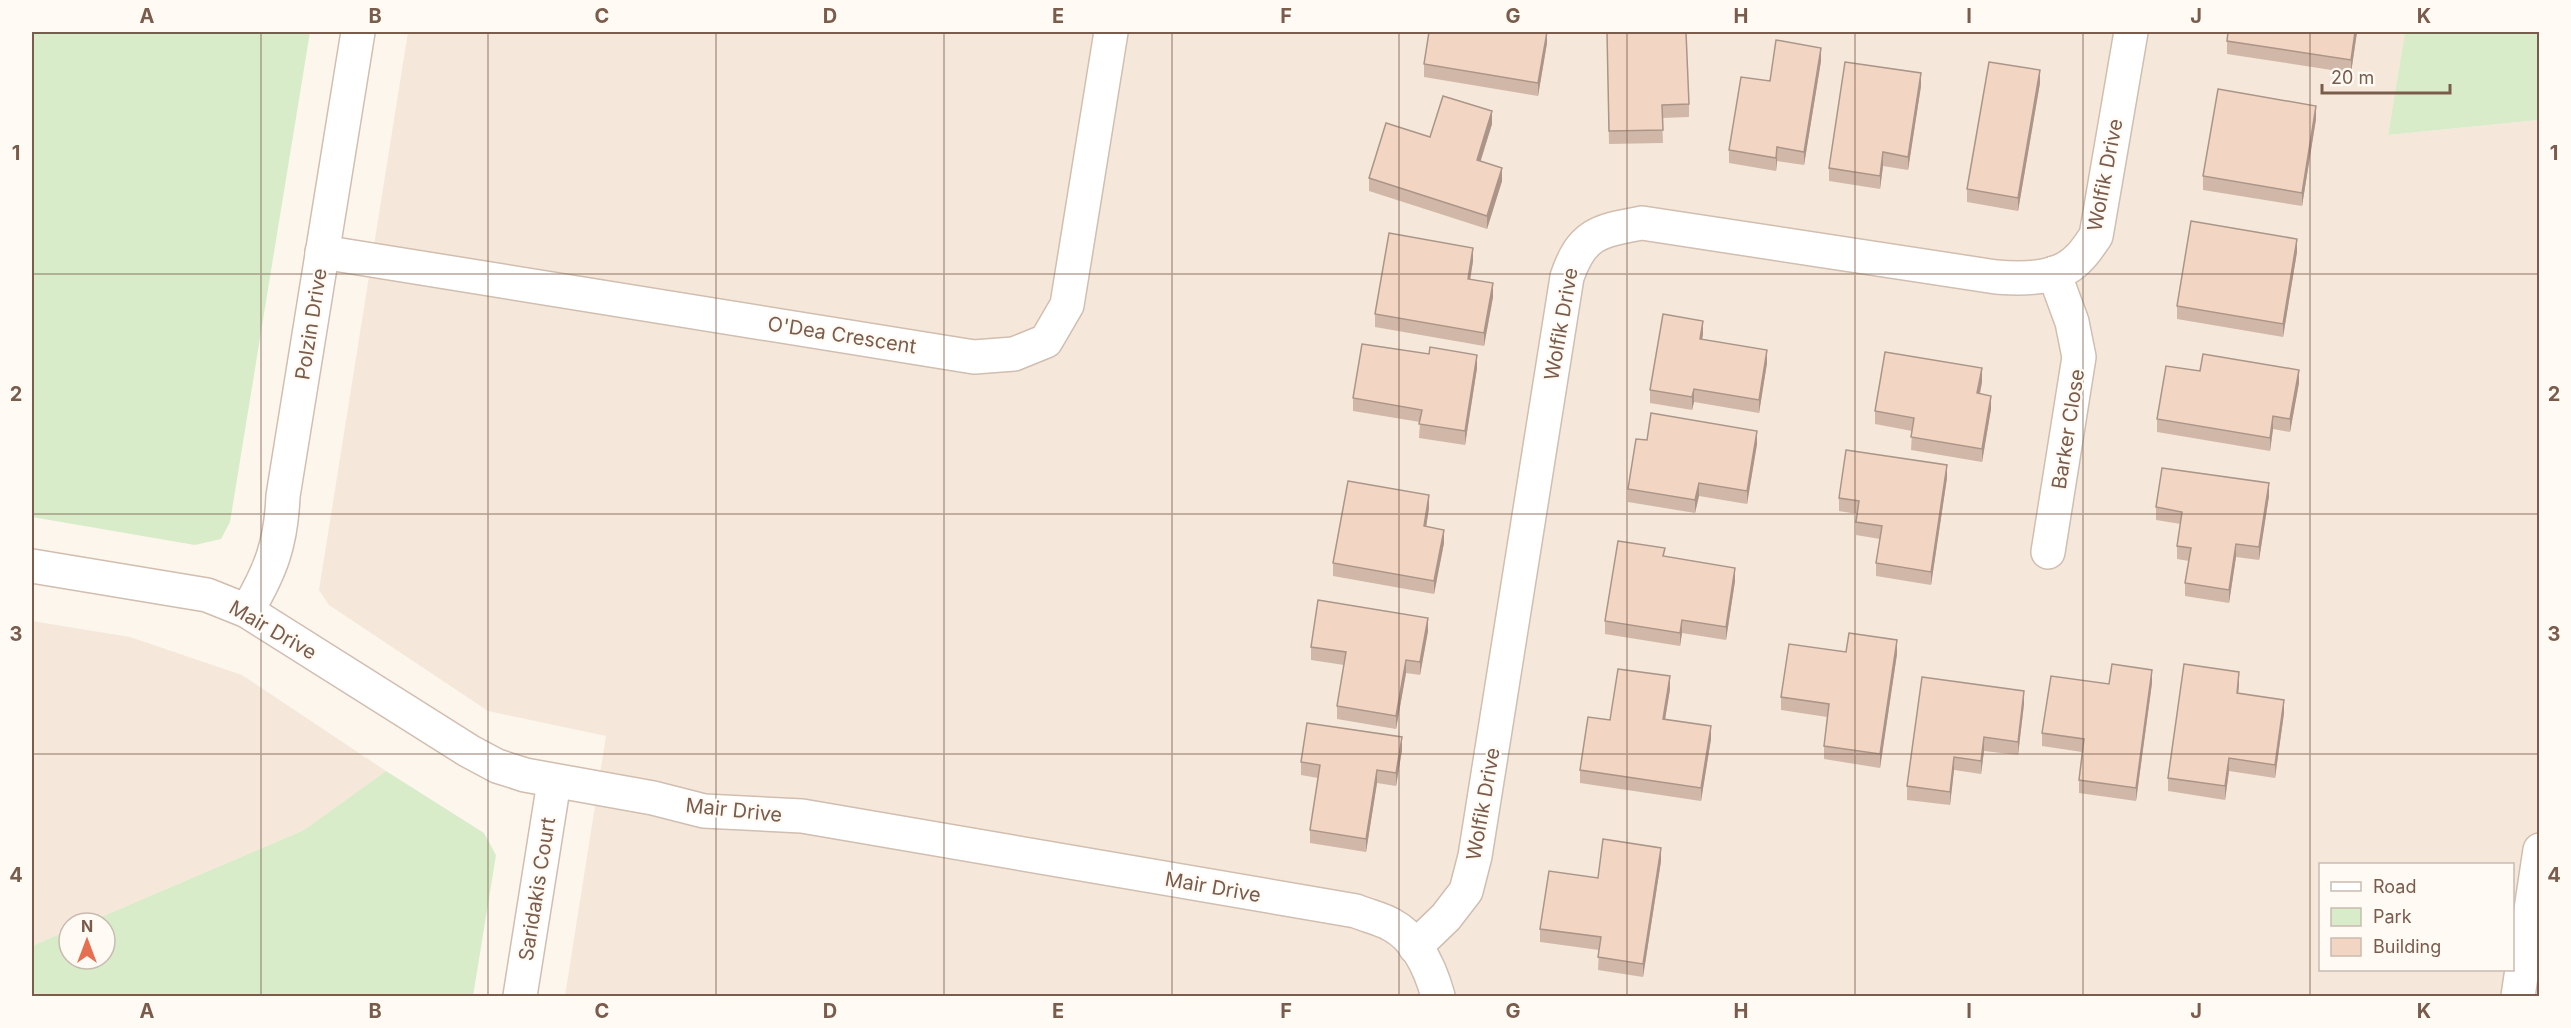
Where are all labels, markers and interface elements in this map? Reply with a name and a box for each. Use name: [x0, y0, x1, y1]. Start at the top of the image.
text: A: [140, 4, 155, 28]
text: B: [368, 4, 382, 28]
text: C: [595, 4, 609, 28]
text: D: [823, 4, 837, 28]
text: E: [1052, 4, 1064, 28]
text: F: [1280, 4, 1292, 28]
text: G: [1505, 4, 1521, 28]
text: H: [1734, 4, 1748, 28]
text: I: [1966, 4, 1972, 28]
text: J: [2190, 4, 2202, 28]
text: K: [2417, 4, 2431, 28]
scale bar: [2322, 57, 2450, 95]
text: 20 m: [2331, 67, 2374, 88]
street label: Wolfik Drive: [2082, 117, 2128, 233]
text: 1: [12, 141, 20, 165]
text: 1: [2550, 141, 2558, 165]
street label: Wolfik Drive: [1539, 266, 1583, 382]
street label: Polzin Drive: [290, 267, 332, 381]
street label: O'Dea Crescent: [766, 311, 918, 359]
street label: Barker Close: [2047, 367, 2089, 491]
text: 2: [10, 382, 22, 406]
text: 2: [2548, 382, 2560, 406]
street label: Mair Drive: [225, 595, 321, 665]
text: 3: [10, 622, 22, 646]
text: 3: [2548, 622, 2560, 646]
street label: Wolfik Drive: [1461, 746, 1505, 862]
street label: Mair Drive: [685, 793, 783, 827]
street label: Saridakis Court: [514, 815, 560, 963]
text: 4: [9, 863, 23, 887]
legend: [2319, 863, 2514, 971]
text: 4: [2547, 863, 2561, 887]
street label: Mair Drive: [1163, 867, 1263, 907]
text: Road: [2373, 876, 2416, 897]
text: Park: [2373, 906, 2412, 927]
north arrow: [57, 911, 117, 971]
text: N: [81, 916, 93, 936]
text: Building: [2373, 936, 2441, 957]
text: A: [140, 999, 155, 1023]
text: B: [368, 999, 382, 1023]
text: C: [595, 999, 609, 1023]
text: D: [823, 999, 837, 1023]
text: E: [1052, 999, 1064, 1023]
text: F: [1280, 999, 1292, 1023]
text: G: [1505, 999, 1521, 1023]
text: H: [1734, 999, 1748, 1023]
text: I: [1966, 999, 1972, 1023]
text: J: [2190, 999, 2202, 1023]
text: K: [2417, 999, 2431, 1023]

